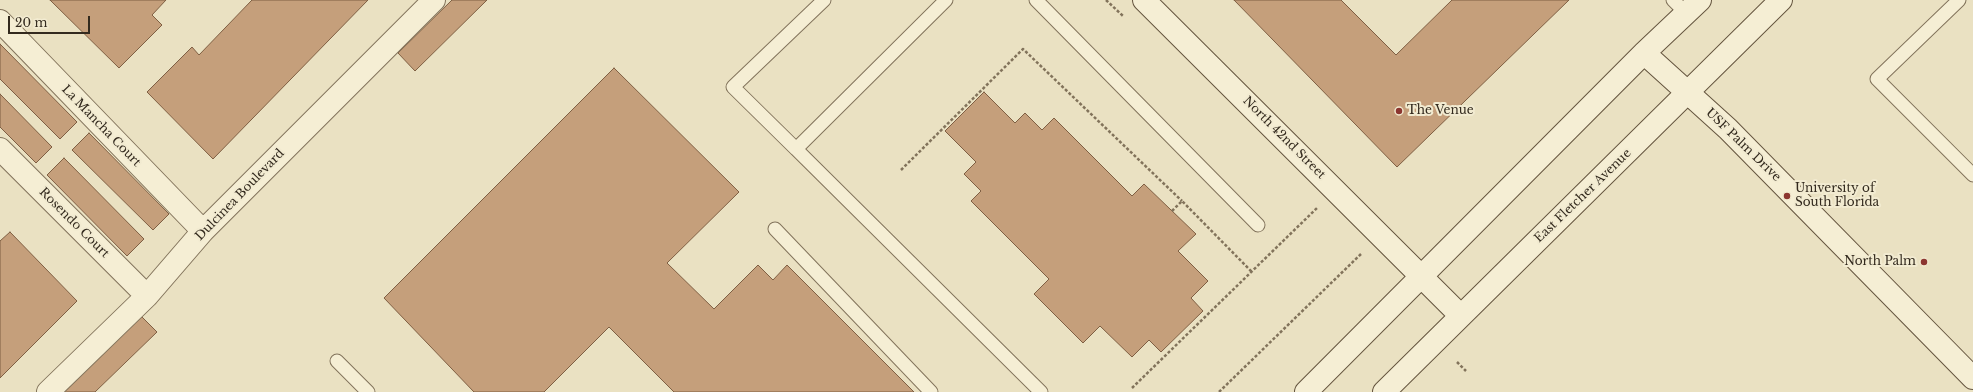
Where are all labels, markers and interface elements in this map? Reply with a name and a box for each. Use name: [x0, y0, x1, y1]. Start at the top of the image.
scale bar: [10, 8, 92, 34]
text: 20 m: [15, 15, 47, 30]
street label: La Mancha Court: [59, 82, 143, 170]
street label: North 42nd Street: [1240, 94, 1328, 182]
place label: The Venue: [1407, 104, 1474, 118]
marker: The Venue: [1394, 106, 1404, 116]
street label: USF Palm Drive: [1702, 106, 1784, 184]
street label: Dulcinea Boulevard: [193, 146, 287, 244]
street label: East Fletcher Avenue: [1532, 146, 1634, 246]
place label: University of South Florida: [1795, 182, 1879, 210]
street label: Rosendo Court: [36, 185, 112, 261]
marker: University of South Florida: [1782, 191, 1792, 201]
place label: North Palm: [1844, 255, 1916, 269]
marker: North Palm: [1919, 257, 1929, 267]

